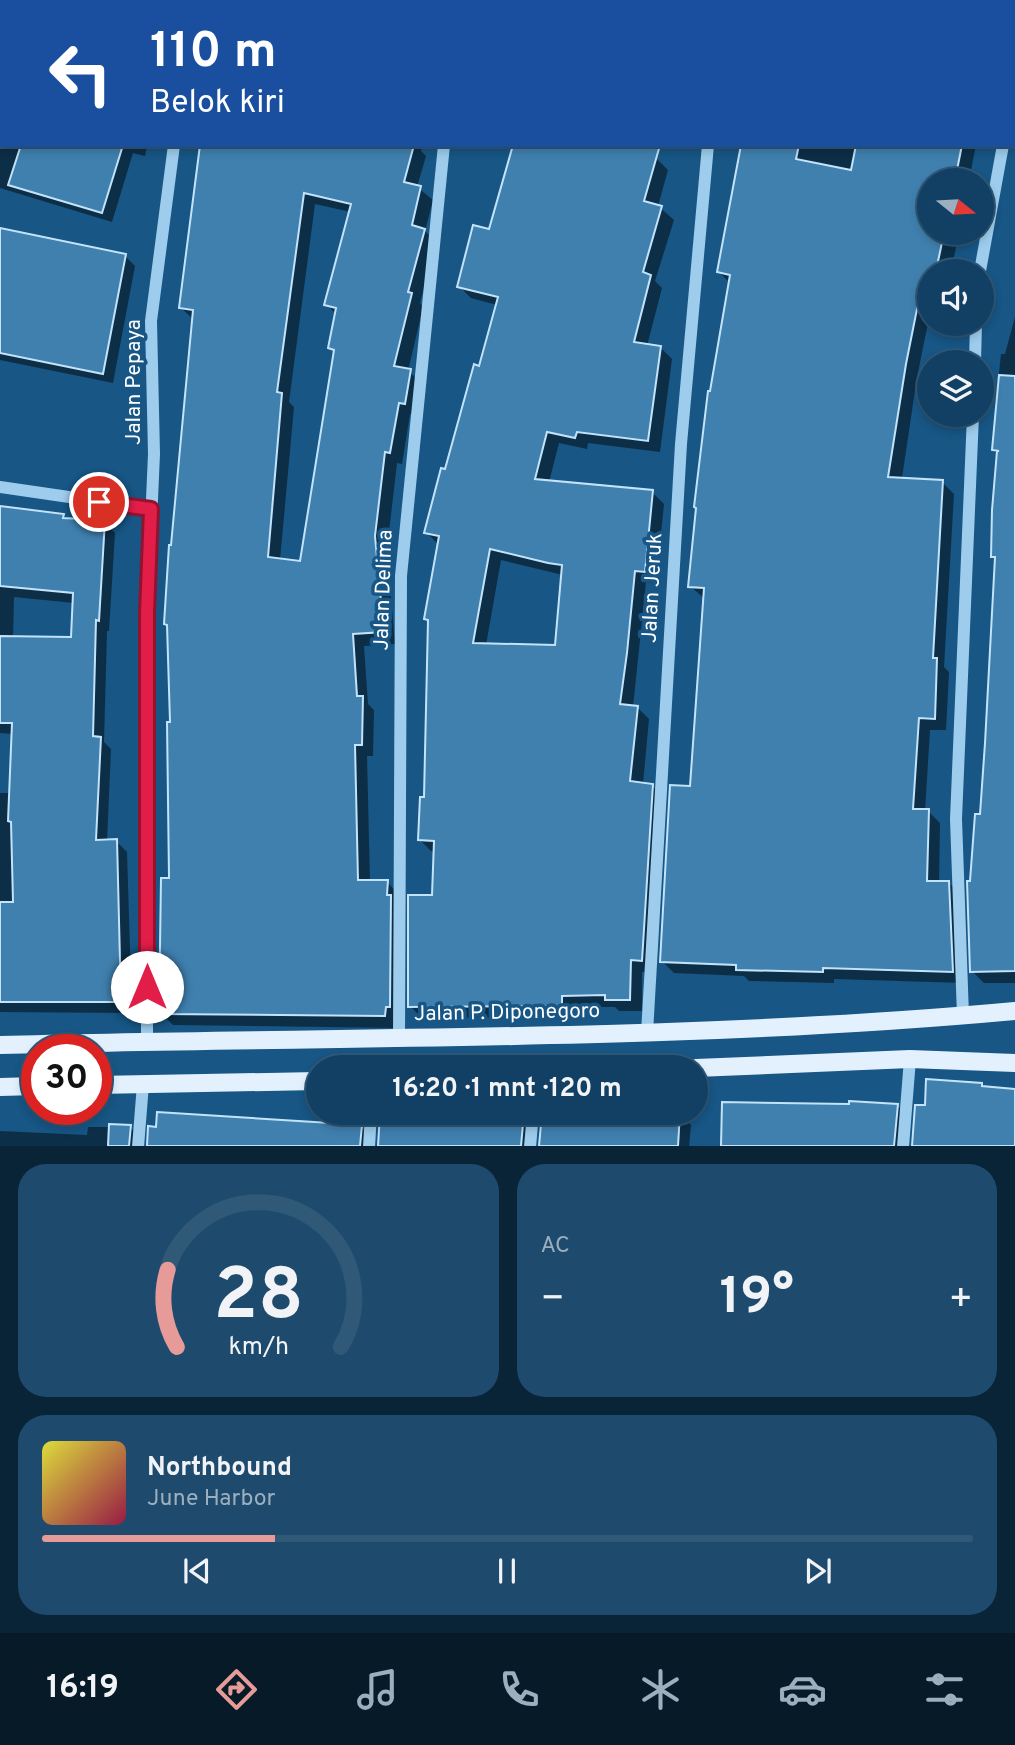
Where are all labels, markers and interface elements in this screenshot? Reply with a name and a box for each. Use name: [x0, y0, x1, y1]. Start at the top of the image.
text: 110 m: [150, 23, 277, 85]
icon: left: [35, 28, 126, 119]
text: Belok kiri: [150, 84, 285, 124]
north arrow: [917, 168, 994, 245]
map controls: [917, 168, 994, 427]
button: sound: [917, 259, 994, 336]
street label: Jalan Pepaya: [121, 319, 148, 445]
button: layers: [917, 350, 994, 427]
pin: [69, 472, 129, 532]
icon: arrive: [80, 483, 118, 521]
street label: Jalan Delima: [368, 529, 400, 651]
street label: Jalan Jeruk: [637, 532, 669, 644]
position arrow: [110, 950, 184, 1024]
street label: Jalan P. Diponegoro: [414, 998, 600, 1028]
speed limit sign: 30: [21, 1034, 112, 1125]
text: 16:20 · 1 mnt · 120 m: [392, 1073, 622, 1106]
text: AC: [541, 1232, 570, 1261]
text: 28: [213, 1253, 303, 1345]
text: 19°: [720, 1266, 794, 1332]
text: −: [541, 1276, 565, 1325]
text: +: [948, 1276, 973, 1325]
text: km/h: [228, 1331, 289, 1363]
text: Northbound: [147, 1452, 292, 1485]
text: June Harbor: [147, 1485, 275, 1514]
icon: previous: [178, 1552, 216, 1590]
icon: pause: [488, 1552, 526, 1590]
icon: next: [799, 1552, 837, 1590]
icon: directions: [212, 1665, 261, 1714]
icon: music: [353, 1665, 402, 1714]
icon: phone: [495, 1665, 544, 1714]
icon: climate: [636, 1665, 685, 1714]
icon: car: [778, 1665, 827, 1714]
icon: filters: [920, 1665, 969, 1714]
text: 16:19: [46, 1669, 119, 1709]

